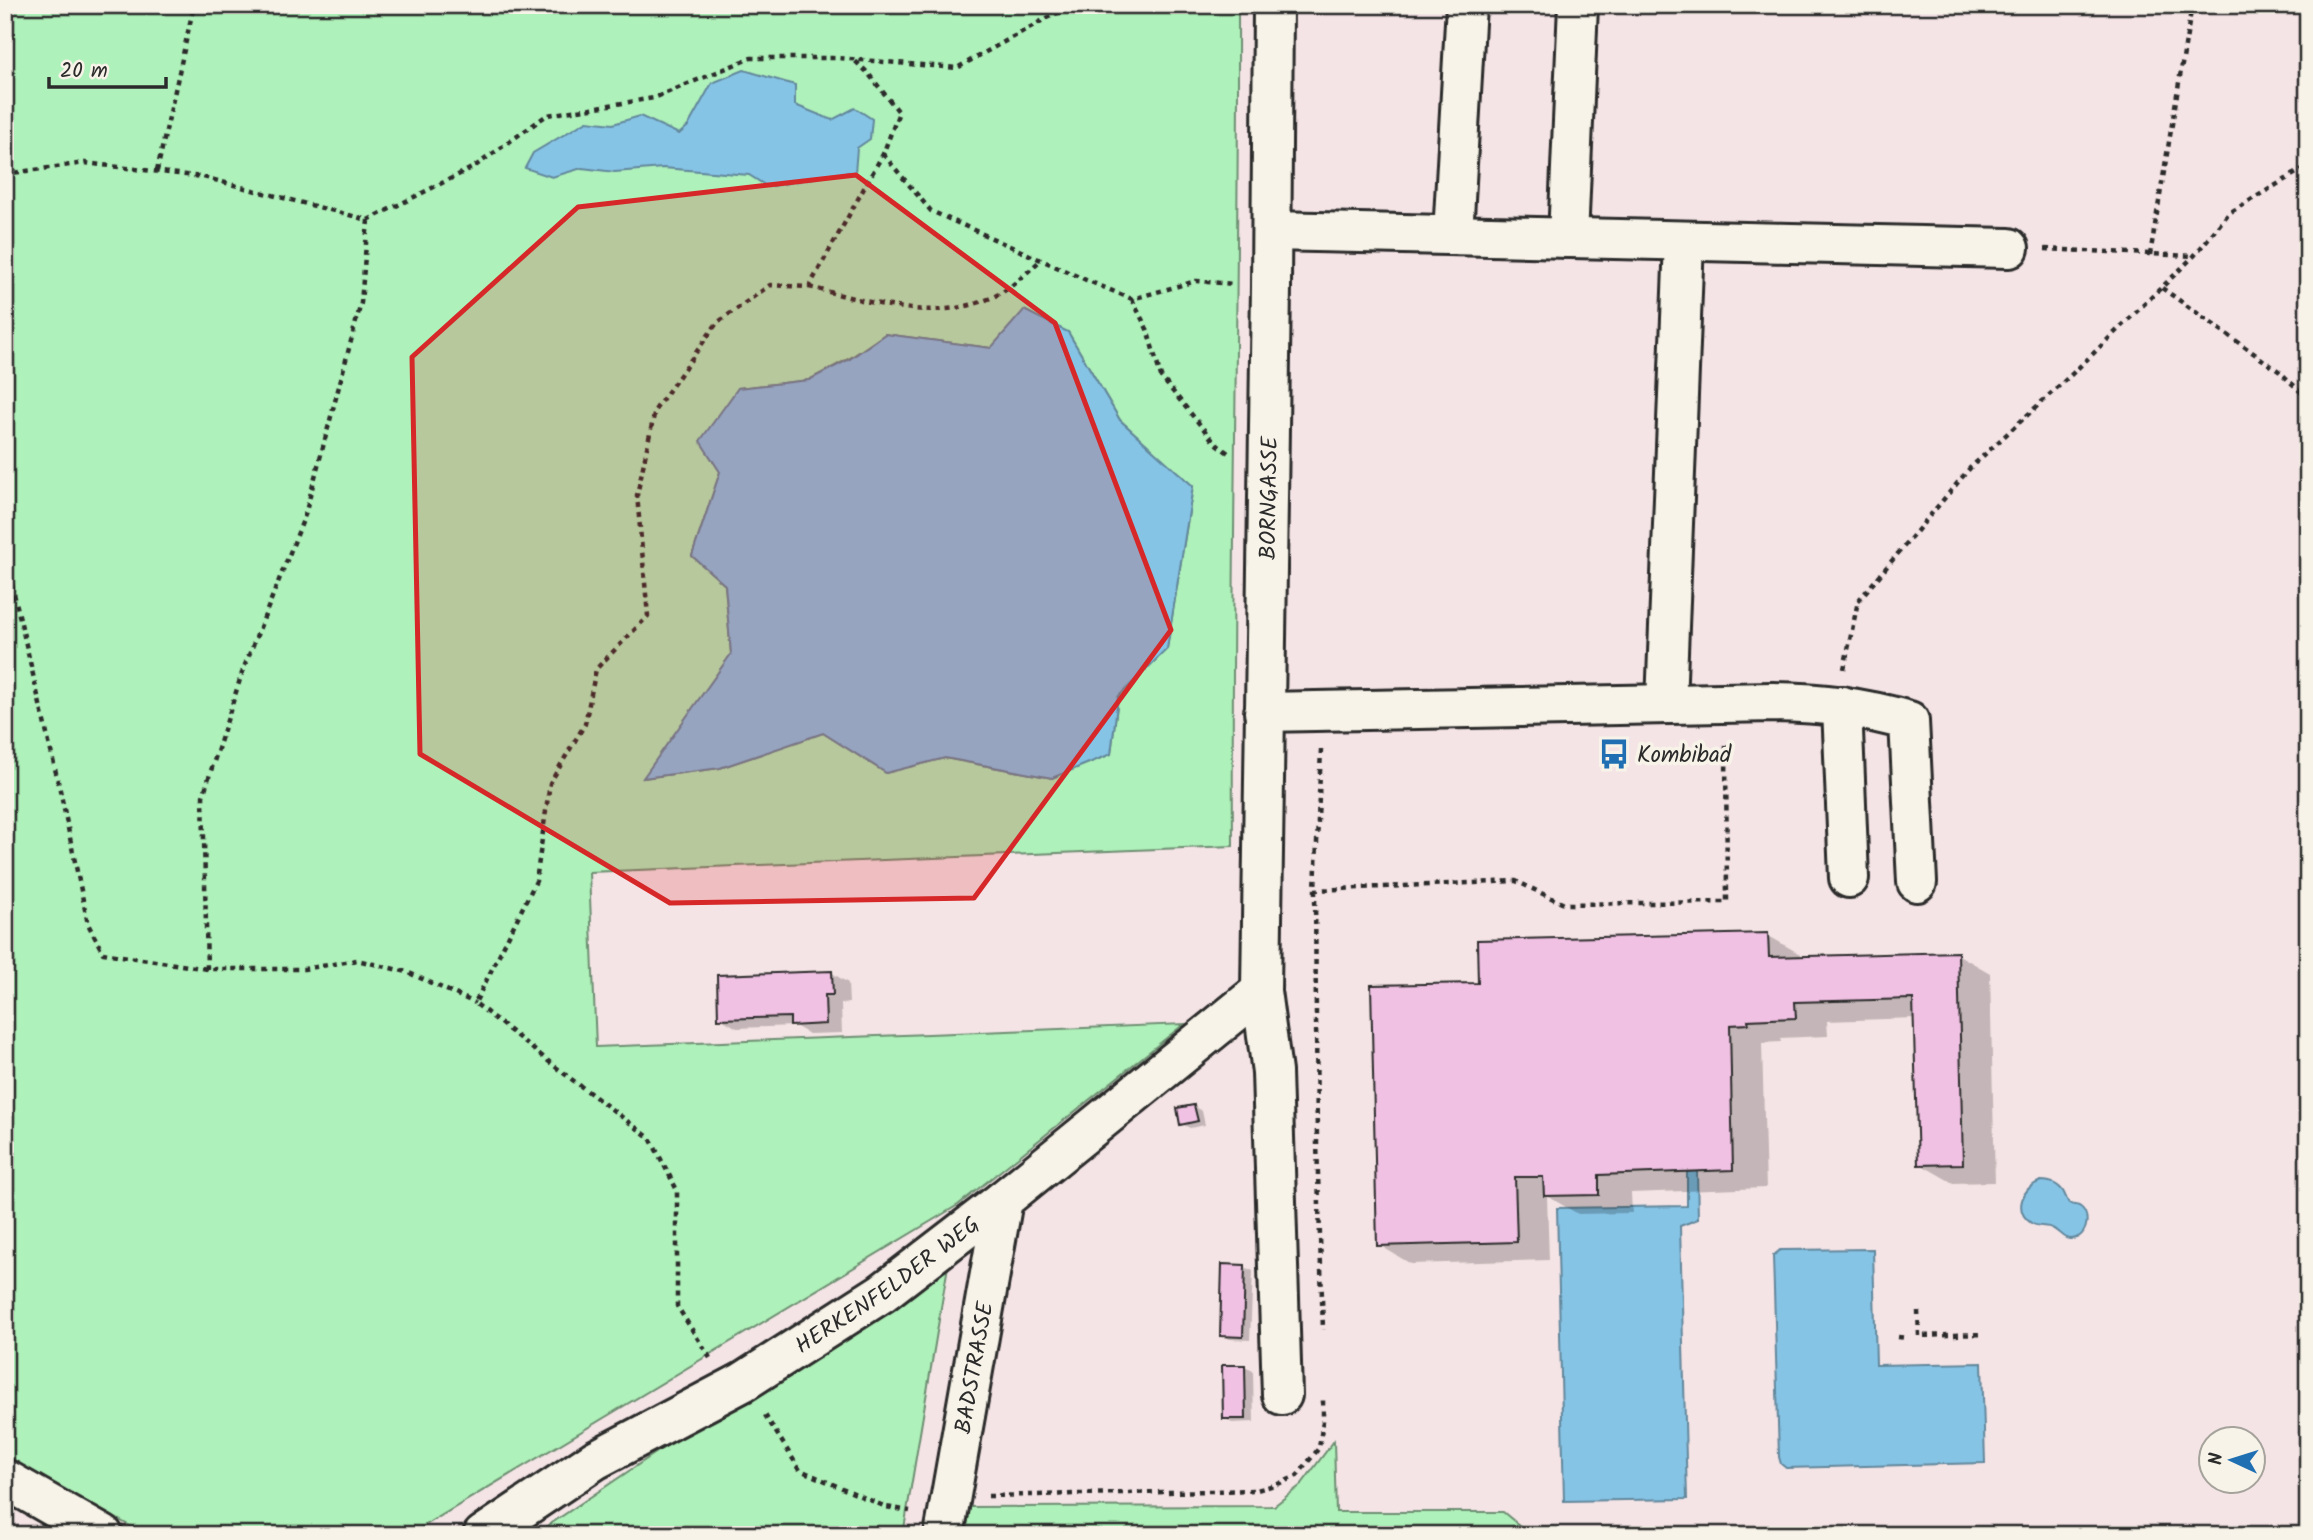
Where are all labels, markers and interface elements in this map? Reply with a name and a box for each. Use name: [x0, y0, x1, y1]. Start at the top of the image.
scale bar: [49, 46, 166, 90]
text: 20 m: [60, 55, 108, 88]
street label: BORNGASSE: [1251, 435, 1289, 560]
bus stop icon: Kombibad: [1597, 737, 1631, 771]
place label: Kombibad: [1637, 738, 1732, 774]
street label: HERKENFELDER WEG: [788, 1208, 988, 1364]
street label: BADSTRASSE: [946, 1299, 1005, 1437]
north arrow: [2198, 1424, 2268, 1494]
text: N: [2202, 1452, 2232, 1466]

